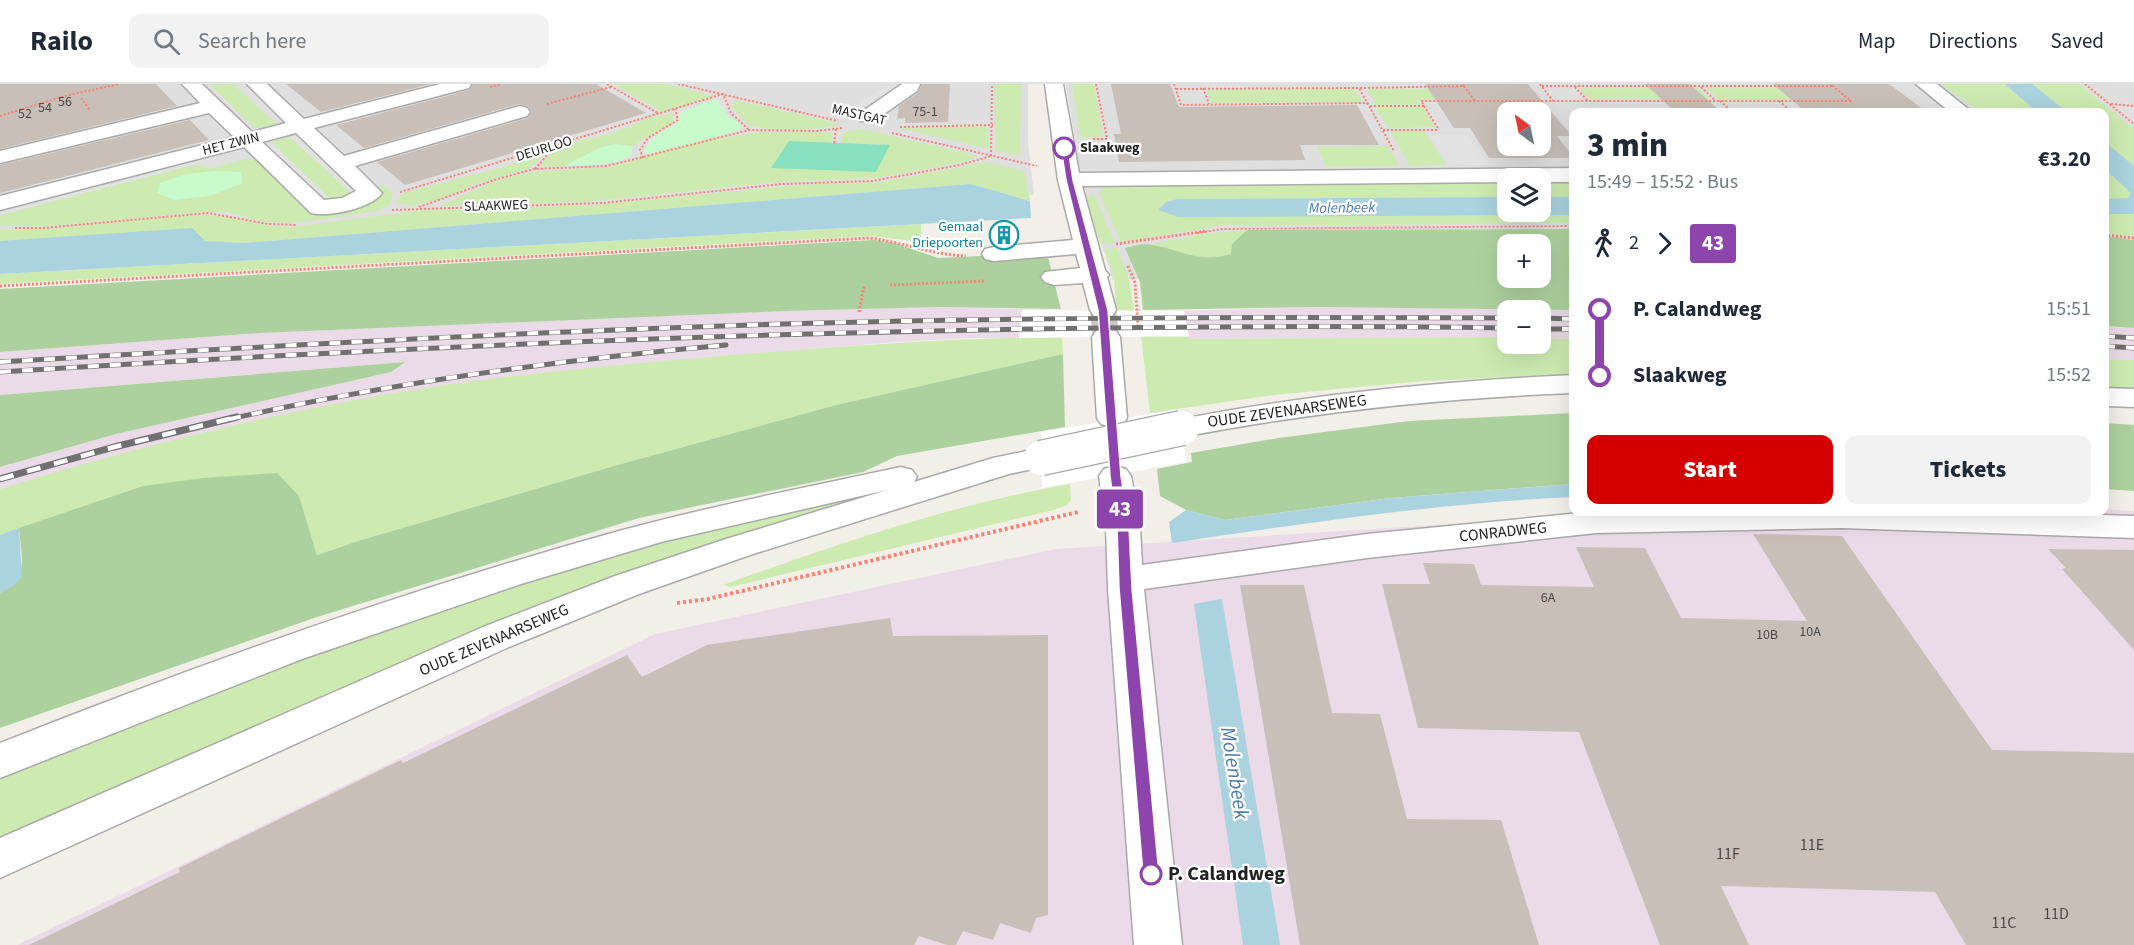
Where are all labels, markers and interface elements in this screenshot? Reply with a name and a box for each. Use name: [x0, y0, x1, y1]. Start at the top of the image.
search box: [129, 14, 549, 68]
text: Railo: [30, 21, 93, 61]
icon: search: [150, 25, 183, 58]
text: Search here: [198, 25, 306, 57]
text: Map: [1858, 26, 1896, 56]
text: Directions: [1929, 26, 2017, 56]
text: Saved: [2050, 26, 2104, 56]
house number: 56: [58, 92, 72, 112]
house number: 54: [38, 98, 52, 118]
street label: MASTGAT: [830, 99, 889, 131]
house number: 75-1: [912, 102, 938, 122]
north arrow: [1497, 102, 1551, 156]
map controls: [1497, 102, 1551, 354]
house number: 52: [18, 104, 32, 124]
text: 3 min: [1587, 122, 1668, 169]
street label: HET ZWIN: [200, 127, 262, 161]
street label: DEURLOO: [513, 131, 575, 167]
marker: Slaakweg: [1053, 137, 1075, 159]
place label: Slaakweg: [1080, 138, 1140, 158]
text: €3.20: [2038, 143, 2091, 175]
button: layers: [1497, 168, 1551, 222]
text: 15:49 – 15:52 · Bus: [1587, 168, 1738, 196]
street label: SLAAKWEG: [463, 195, 529, 217]
water label: Molenbeek: [1308, 197, 1376, 219]
place label: Gemaal Driepoorten: [912, 217, 983, 253]
building icon: Gemaal Driepoorten: [988, 219, 1020, 251]
icon: walk: [1587, 227, 1620, 260]
icon: forward: [1648, 227, 1681, 260]
text: 43: [1702, 228, 1724, 258]
text: 2: [1629, 229, 1639, 257]
button: +: [1497, 234, 1551, 288]
text: P. Calandweg: [1633, 293, 1762, 325]
text: 15:51: [2046, 295, 2091, 323]
button: −: [1497, 300, 1551, 354]
text: Slaakweg: [1633, 359, 1727, 391]
text: 15:52: [2046, 361, 2091, 389]
street label: OUDE ZEVENAARSEWEG: [1206, 389, 1368, 433]
button: Start: [1587, 435, 1833, 504]
button: Tickets: [1845, 435, 2091, 504]
line badge: 43: [1093, 490, 1147, 528]
text: 43: [1109, 494, 1131, 524]
street label: CONRADWEG: [1458, 516, 1548, 548]
house number: 6A: [1541, 588, 1556, 608]
street label: OUDE ZEVENAARSEWEG: [416, 599, 572, 681]
house number: 10A: [1799, 622, 1821, 642]
house number: 10B: [1756, 625, 1778, 645]
water label: Molenbeek: [1213, 725, 1257, 822]
house number: 11E: [1800, 834, 1824, 856]
house number: 11F: [1716, 843, 1740, 865]
place label: P. Calandweg: [1168, 860, 1285, 888]
marker: P. Calandweg: [1140, 863, 1162, 885]
house number: 11D: [2043, 903, 2069, 925]
house number: 11C: [1991, 912, 2017, 934]

